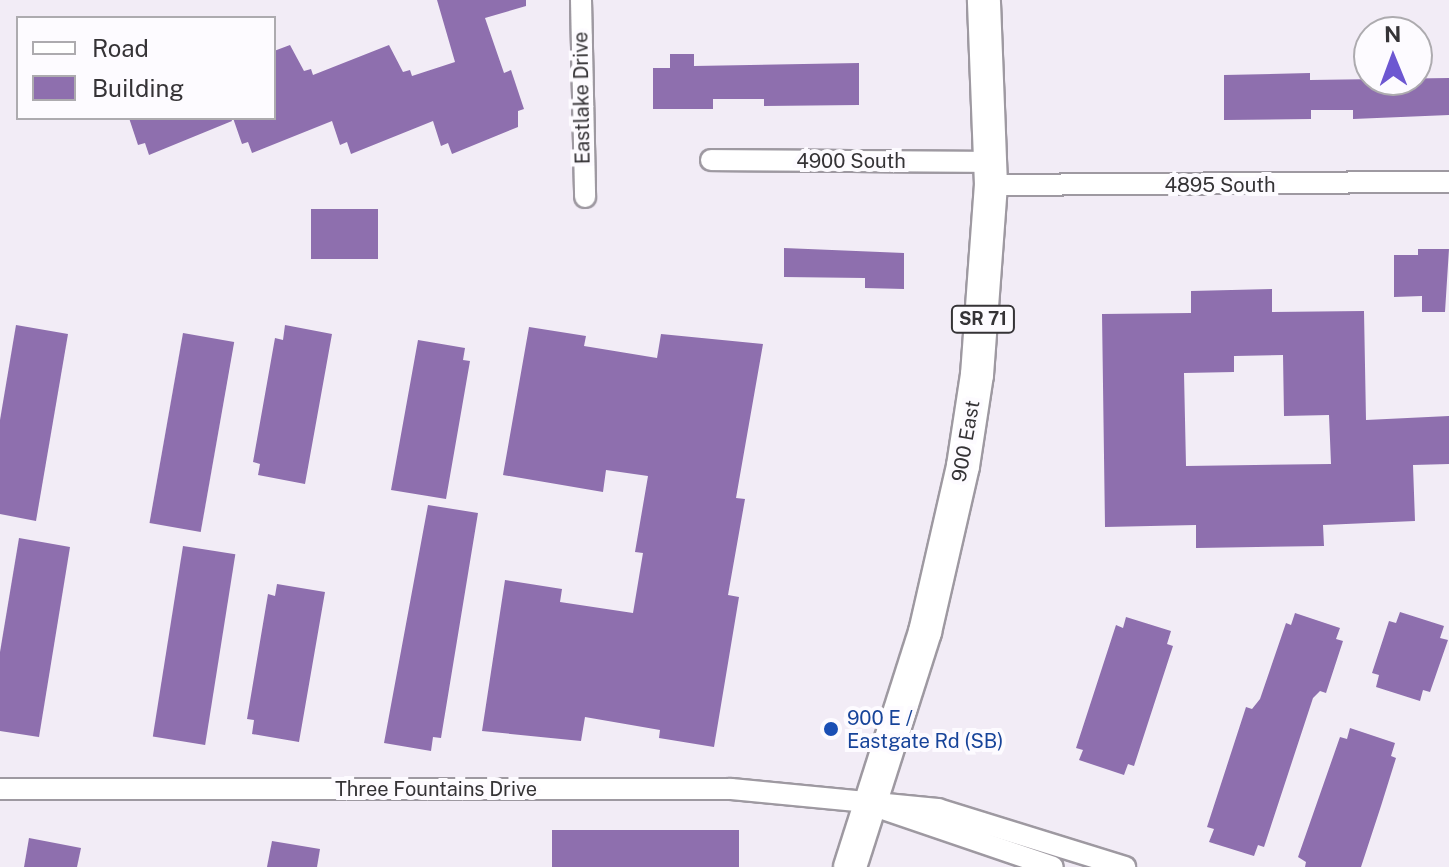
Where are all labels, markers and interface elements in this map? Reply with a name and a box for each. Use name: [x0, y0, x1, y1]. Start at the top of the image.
legend: [16, 16, 276, 120]
north arrow: [1353, 16, 1433, 96]
text: N: [1384, 21, 1401, 47]
street label: Eastlake Drive: [569, 31, 595, 165]
text: Road: [92, 34, 149, 62]
text: Building: [92, 74, 184, 102]
street label: 4900 South: [796, 149, 906, 173]
street label: 4895 South: [1164, 173, 1276, 197]
road number: SR 71: [949, 305, 1017, 333]
street label: 900 East: [947, 398, 985, 484]
place label: 900 E / Eastgate Rd (SB): [847, 706, 1003, 753]
marker: 900 E / Eastgate Rd (SB): [822, 720, 840, 738]
street label: Three Fountains Drive: [335, 777, 537, 801]

